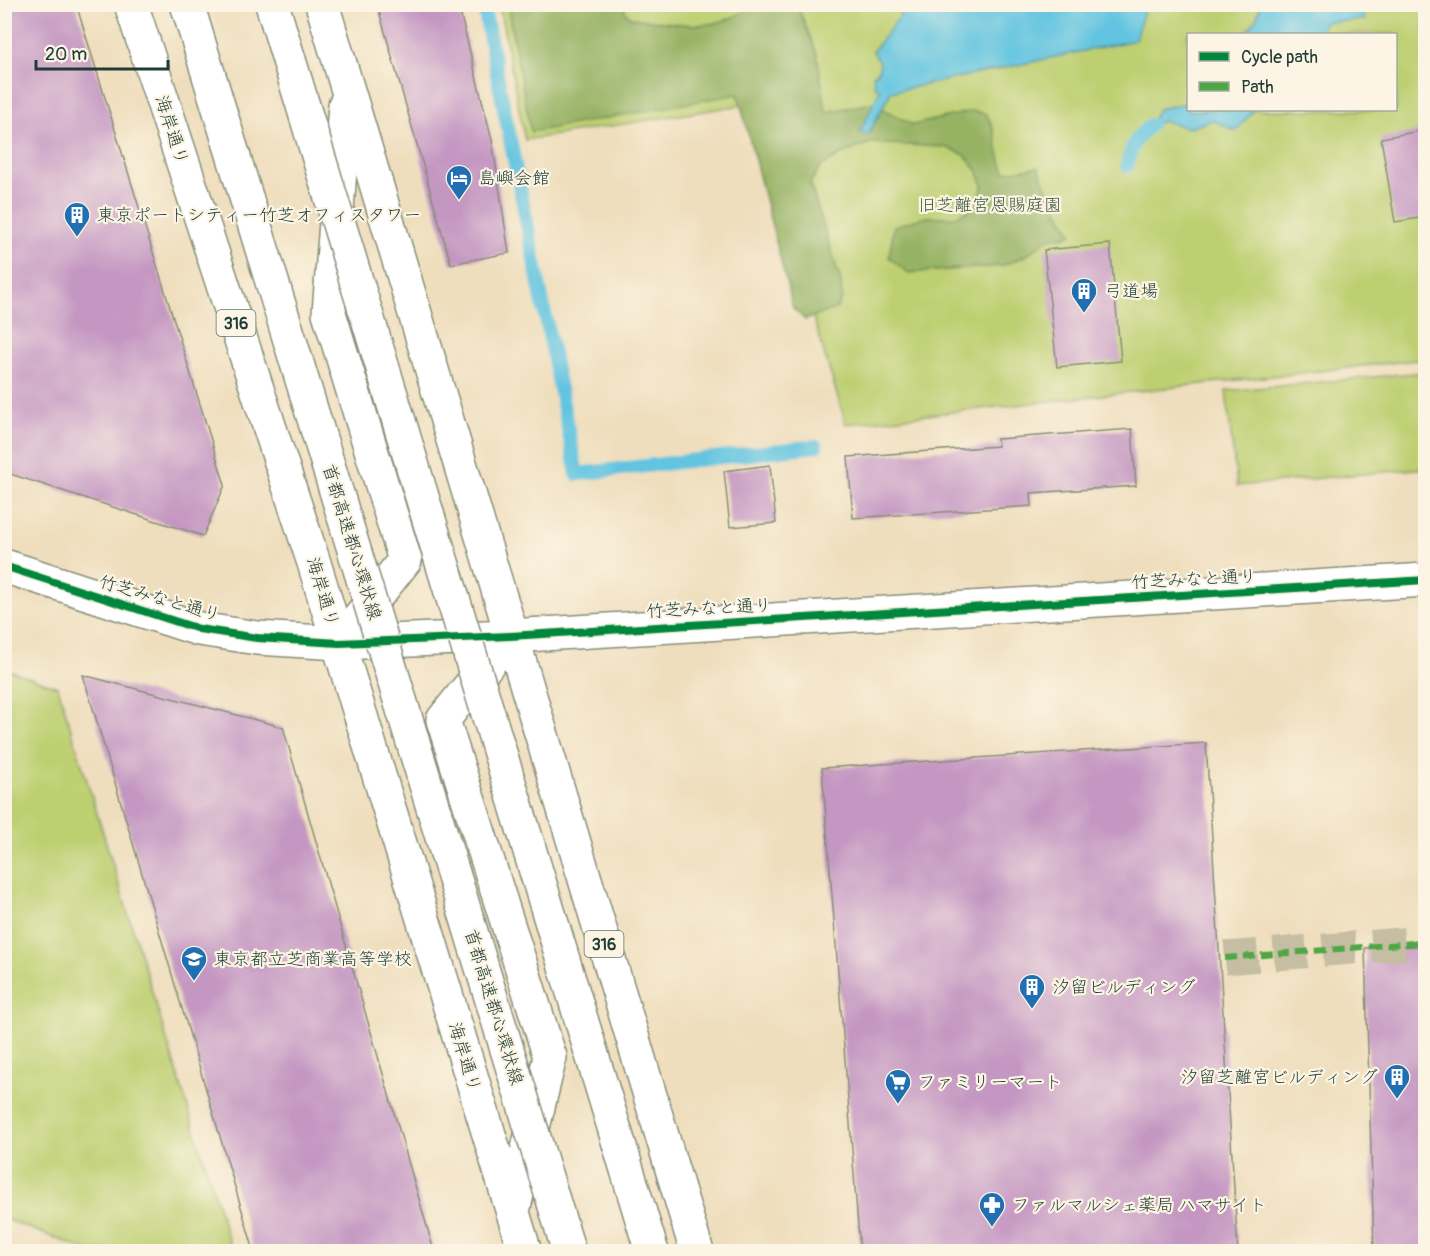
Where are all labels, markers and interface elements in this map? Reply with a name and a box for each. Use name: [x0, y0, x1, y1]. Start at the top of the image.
scale bar: [36, 33, 168, 71]
legend: [1187, 33, 1397, 111]
text: 20 m: [45, 43, 87, 66]
text: Cycle path: [1241, 46, 1318, 69]
text: Path: [1241, 76, 1274, 99]
street label: 海岸通り: [149, 92, 194, 168]
hotel icon: 島嶼会館: [444, 163, 474, 201]
place label: 島嶼会館: [478, 167, 550, 190]
park label: 旧芝離宮恩賜庭園: [918, 194, 1062, 217]
building icon: 東京ポートシティー竹芝オフィスタワー: [62, 200, 92, 238]
place label: 東京ポートシティー竹芝オフィスタワー: [97, 204, 421, 227]
building icon: 弓道場: [1069, 276, 1099, 314]
place label: 弓道場: [1104, 280, 1158, 303]
road number: 316: [216, 310, 256, 336]
street label: 首都高速都心環状線: [317, 461, 386, 623]
street label: 海岸通り: [301, 554, 344, 630]
street label: 竹芝みなと通り: [1131, 565, 1258, 594]
street label: 竹芝みなと通り: [96, 570, 224, 627]
street label: 竹芝みなと通り: [646, 594, 773, 623]
street label: 首都高速都心環状線: [459, 926, 528, 1088]
road number: 316: [584, 931, 624, 957]
school or university icon: 東京都立芝商業高等学校: [179, 944, 209, 982]
place label: 東京都立芝商業高等学校: [214, 948, 412, 971]
building icon: 汐留ビルディング: [1017, 972, 1047, 1010]
place label: 汐留ビルディング: [1052, 976, 1196, 999]
street label: 海岸通り: [443, 1019, 486, 1095]
building icon: 汐留芝離宮ビルディング: [1382, 1062, 1412, 1100]
place label: 汐留芝離宮ビルディング: [1180, 1066, 1378, 1089]
supermarket icon: ファミリーマート: [883, 1067, 913, 1105]
place label: ファミリーマート: [918, 1071, 1062, 1094]
pharmacy icon: ファルマルシェ薬局 ハマサイト: [977, 1190, 1007, 1228]
place label: ファルマルシェ薬局 ハマサイト: [1012, 1194, 1267, 1217]

